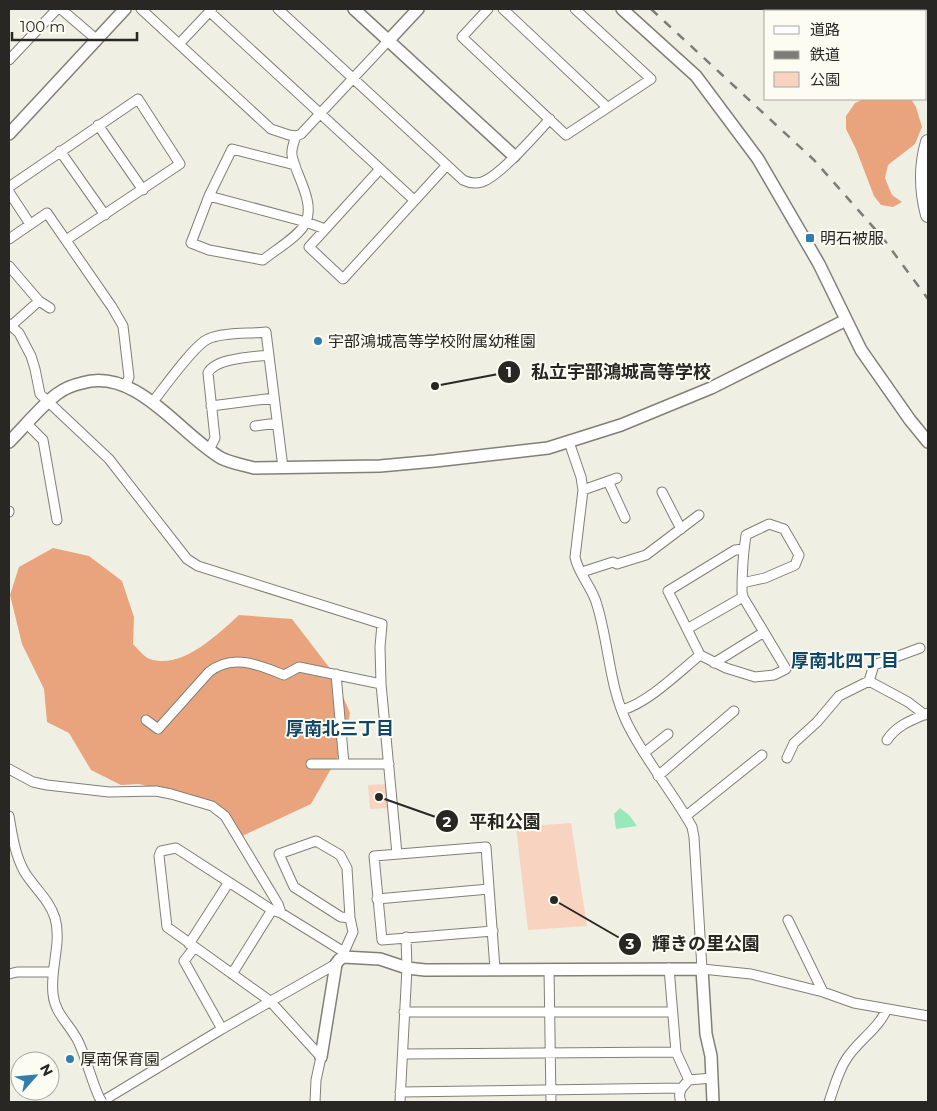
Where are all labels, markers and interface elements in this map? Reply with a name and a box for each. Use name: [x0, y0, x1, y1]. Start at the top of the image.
scale bar: [12, 10, 138, 42]
legend: [764, 10, 927, 100]
text: 100 m: [20, 17, 65, 36]
text: 道路: [810, 20, 840, 39]
text: 鉄道: [810, 45, 840, 64]
text: 公園: [810, 70, 840, 89]
place label: 明石被服: [820, 229, 884, 248]
marker: 明石被服: [804, 232, 816, 244]
place label: 宇部鴻城高等学校附属幼稚園: [328, 332, 536, 351]
marker: 宇部鴻城高等学校附属幼稚園: [312, 335, 324, 347]
callout: 私立宇部鴻城高等学校: [496, 355, 721, 388]
text: 私立宇部鴻城高等学校: [531, 361, 711, 383]
text: 1: [506, 362, 512, 381]
district label: 厚南北四丁目: [791, 650, 899, 672]
district label: 厚南北三丁目: [286, 718, 394, 740]
callout: 平和公園: [434, 805, 551, 838]
text: 平和公園: [469, 811, 541, 833]
text: 2: [443, 812, 452, 831]
callout: 輝きの里公園: [617, 927, 770, 960]
text: 輝きの里公園: [652, 933, 760, 955]
text: 3: [625, 934, 635, 953]
place label: 厚南保育園: [80, 1050, 160, 1069]
north arrow: [10, 1051, 60, 1101]
marker: 厚南保育園: [64, 1053, 76, 1065]
text: N: [36, 1061, 57, 1079]

